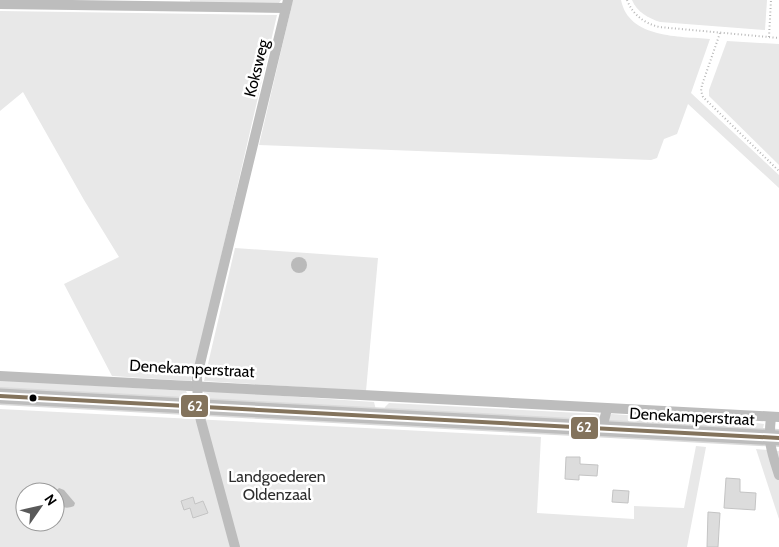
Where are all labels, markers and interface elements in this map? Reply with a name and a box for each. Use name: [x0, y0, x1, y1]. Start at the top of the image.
street label: Koksweg: [240, 36, 273, 99]
street label: Denekamperstraat: [129, 356, 256, 381]
unlabelled marker: [28, 393, 38, 403]
line badge: 62: [180, 394, 209, 418]
text: 62: [187, 397, 203, 415]
street label: Denekamperstraat: [629, 404, 756, 429]
line badge: 62: [570, 416, 599, 440]
text: 62: [576, 418, 592, 436]
park label: Landgoederen Oldenzaal: [228, 467, 326, 504]
north arrow: [15, 482, 65, 532]
text: N: [41, 491, 61, 509]

